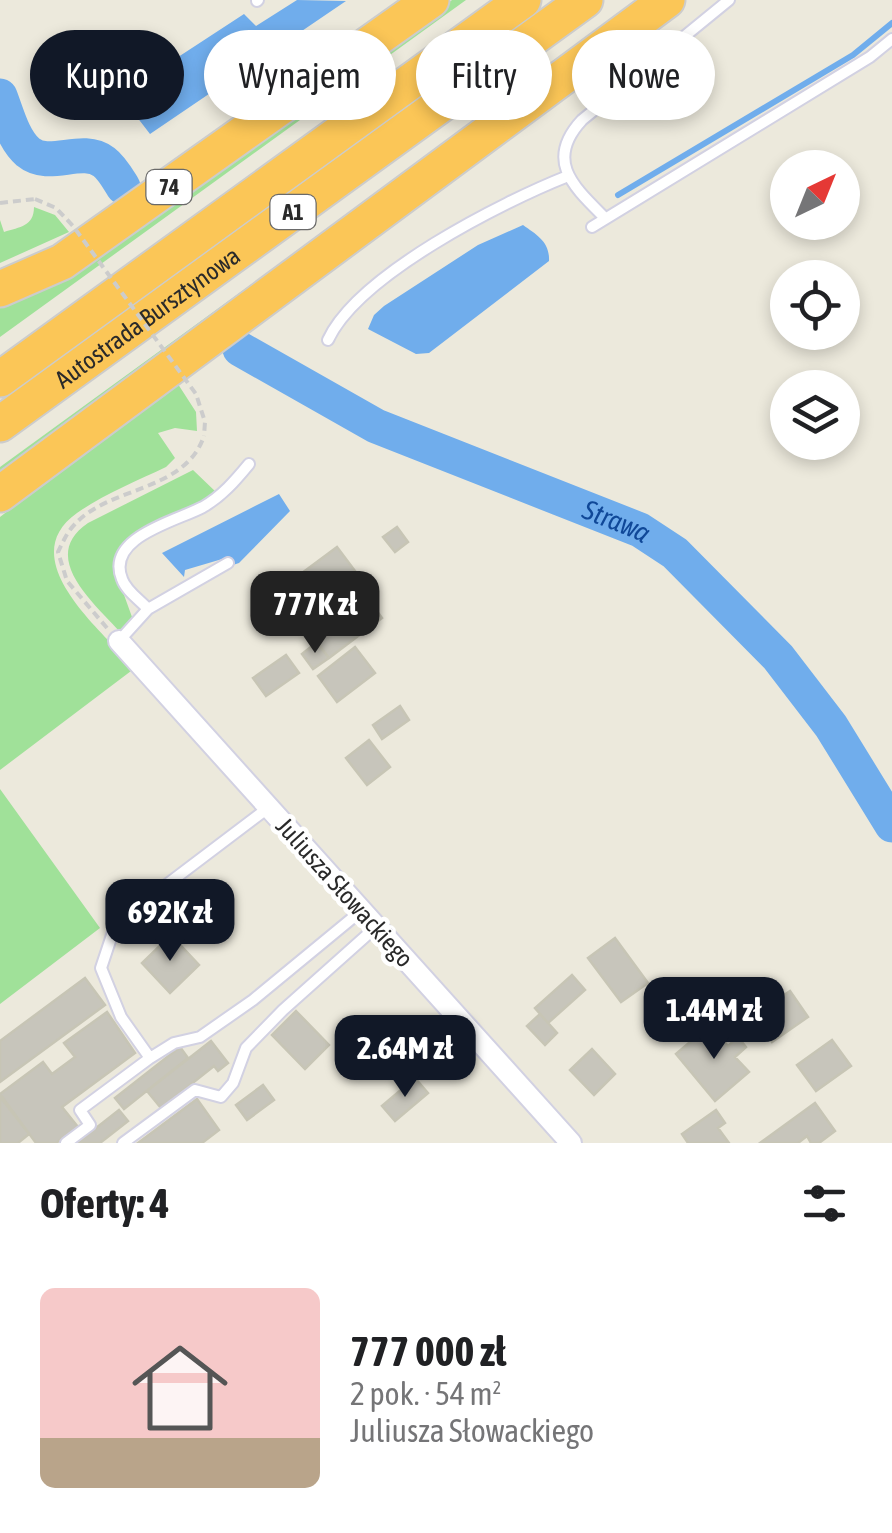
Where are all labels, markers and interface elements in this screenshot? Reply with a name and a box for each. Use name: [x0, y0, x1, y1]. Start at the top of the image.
chip: Kupno: [30, 30, 184, 120]
chip: Wynajem: [204, 30, 396, 120]
chip: Filtry: [416, 30, 552, 120]
chip: Nowe: [572, 30, 715, 120]
north arrow: [770, 150, 860, 240]
map controls: [770, 150, 860, 460]
road number: 74: [146, 170, 192, 204]
road number: A1: [270, 195, 316, 229]
street label: Autostrada Bursztynowa: [50, 241, 245, 393]
button: locate: [770, 260, 860, 350]
button: layers: [770, 370, 860, 460]
water label: Strawa: [577, 493, 657, 549]
pin: 777K zł: [223, 571, 407, 656]
text: 777K zł: [272, 585, 358, 622]
street label: Juliusza Słowackiego: [271, 812, 419, 972]
pin: 692K zł: [78, 879, 262, 964]
text: 692K zł: [127, 893, 213, 930]
pin: 1.44M zł: [611, 977, 817, 1062]
text: 1.44M zł: [666, 991, 762, 1028]
pin: 2.64M zł: [302, 1015, 508, 1100]
text: 2.64M zł: [357, 1029, 453, 1066]
icon: filters: [797, 1176, 852, 1231]
text: Oferty: 4: [40, 1179, 170, 1227]
text: 777 000 zł: [350, 1327, 506, 1375]
icon: home: [120, 1328, 240, 1448]
text: 2 pok. · 54 m²: [350, 1375, 502, 1412]
text: Juliusza Słowackiego: [350, 1412, 594, 1449]

